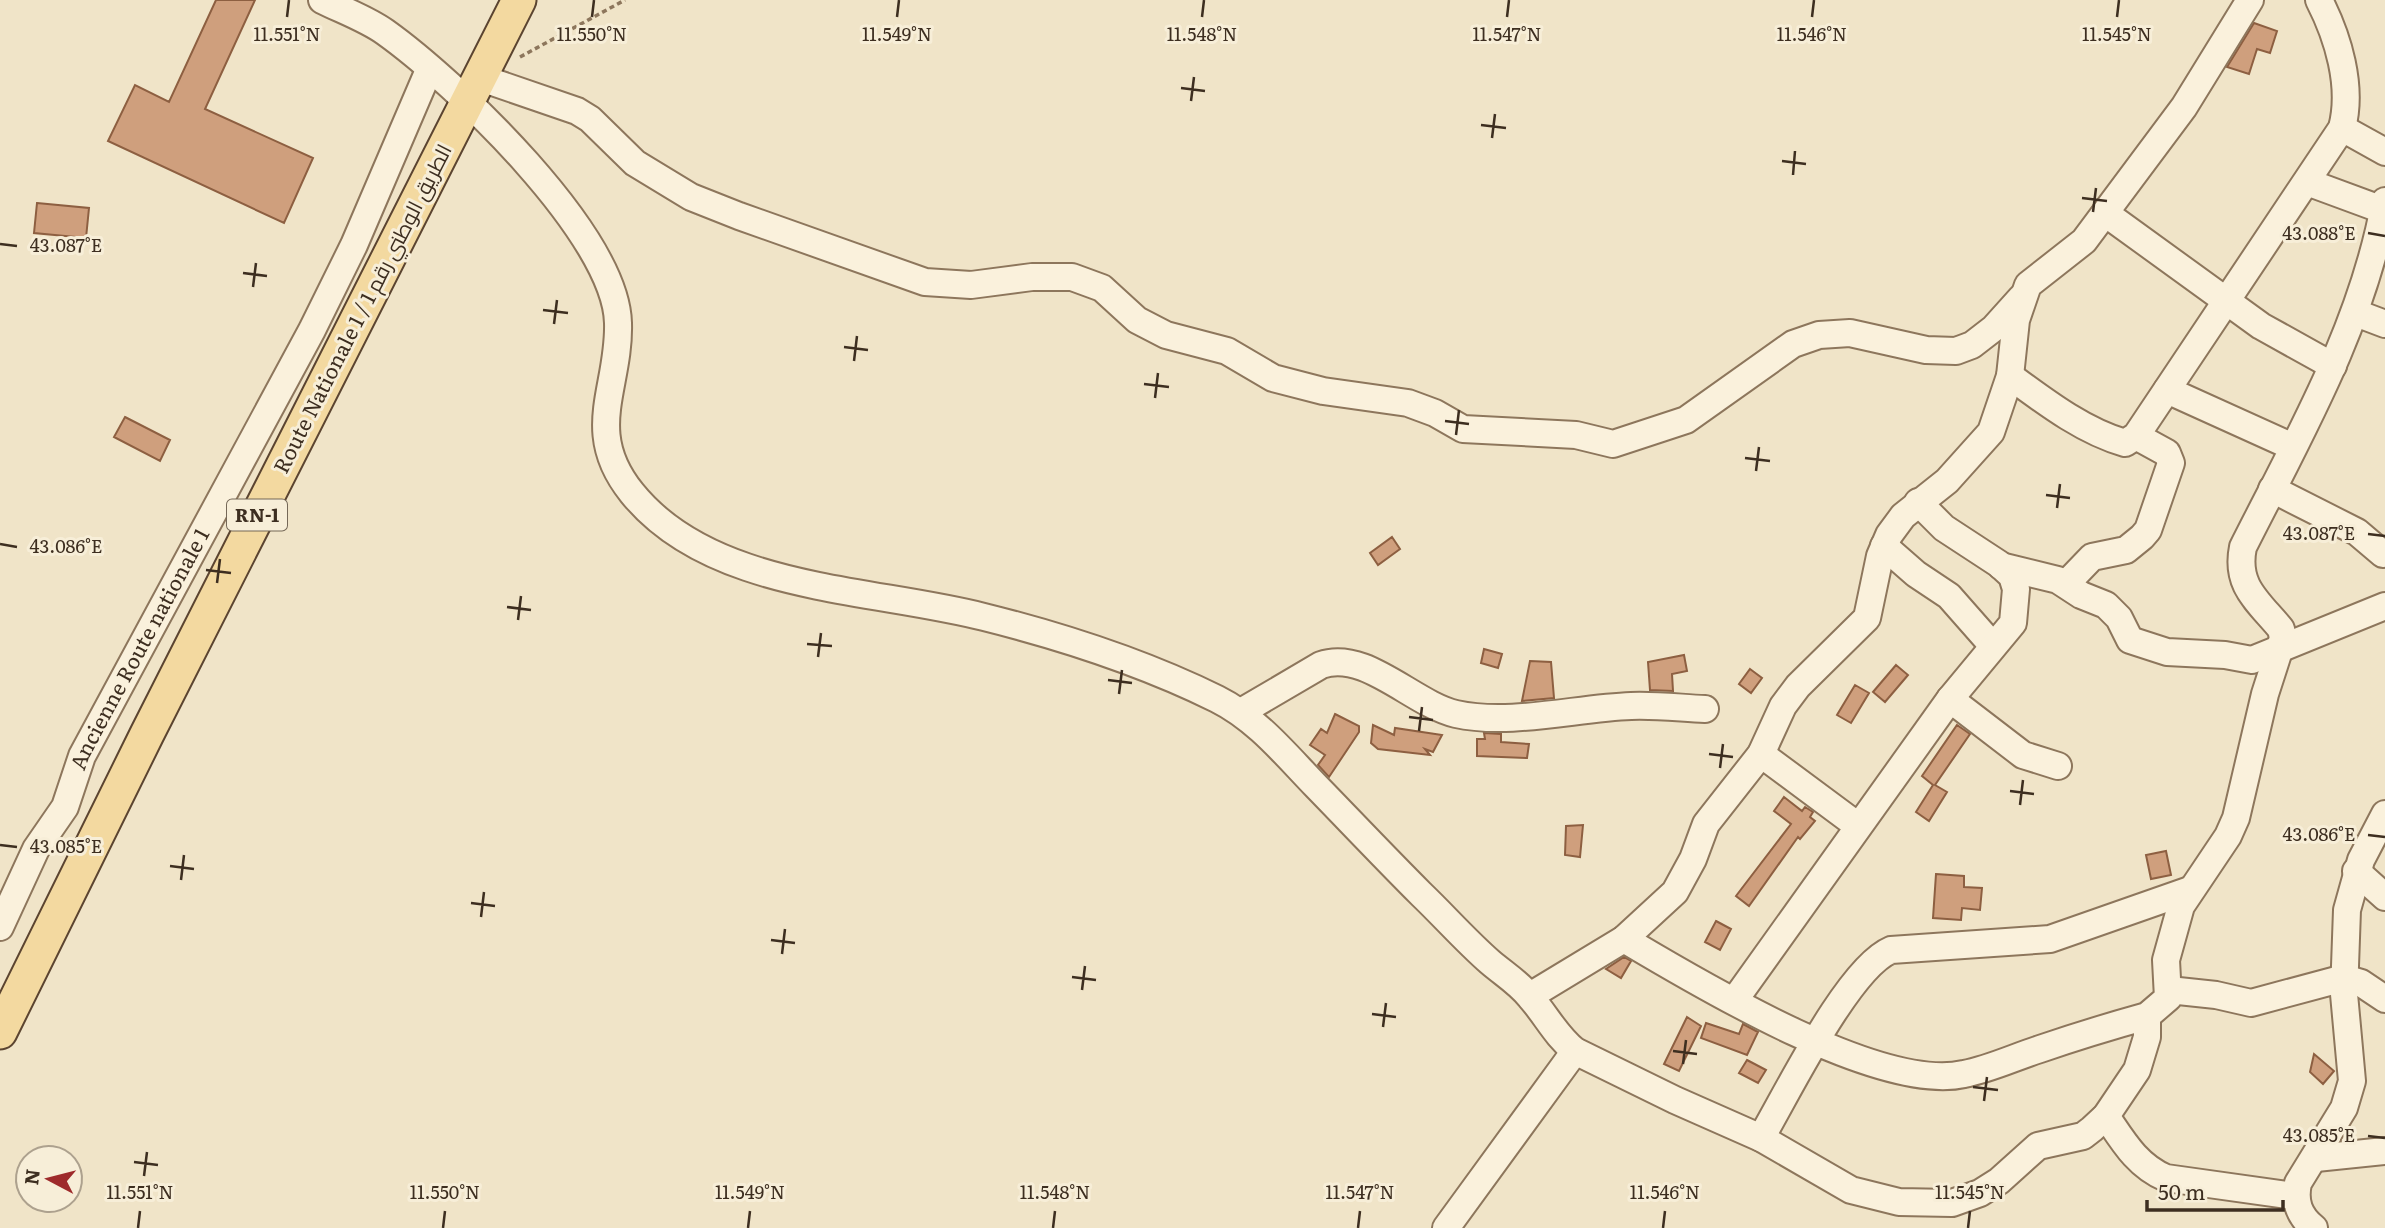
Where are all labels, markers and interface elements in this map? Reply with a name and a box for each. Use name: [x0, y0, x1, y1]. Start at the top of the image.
text: 11.551°N: [253, 20, 321, 47]
text: 11.550°N: [557, 20, 627, 47]
text: 11.549°N: [862, 20, 932, 47]
text: 11.548°N: [1167, 20, 1237, 47]
text: 11.547°N: [1472, 20, 1542, 47]
text: 11.546°N: [1777, 20, 1847, 47]
text: 11.545°N: [2082, 20, 2152, 47]
street label: Route Nationale 1 / الطريق الوطني رقم 1: [264, 138, 460, 479]
text: 43.088°E: [2282, 219, 2356, 246]
text: 43.087°E: [30, 231, 102, 258]
road number: RN-1: [227, 500, 287, 530]
text: 43.087°E: [2283, 519, 2355, 546]
street label: Ancienne Route nationale 1: [61, 521, 216, 773]
text: 43.086°E: [29, 532, 103, 559]
text: 43.086°E: [2282, 820, 2356, 847]
text: 43.085°E: [30, 832, 102, 859]
text: 43.085°E: [2283, 1121, 2355, 1148]
north arrow: [14, 1144, 84, 1214]
text: N: [16, 1167, 46, 1186]
scale bar: [2147, 1168, 2284, 1212]
text: 50 m: [2158, 1175, 2205, 1206]
text: 11.551°N: [106, 1178, 174, 1205]
text: 11.550°N: [410, 1178, 480, 1205]
text: 11.549°N: [715, 1178, 785, 1205]
text: 11.548°N: [1020, 1178, 1090, 1205]
text: 11.547°N: [1325, 1178, 1395, 1205]
text: 11.546°N: [1630, 1178, 1700, 1205]
text: 11.545°N: [1935, 1178, 2005, 1205]

